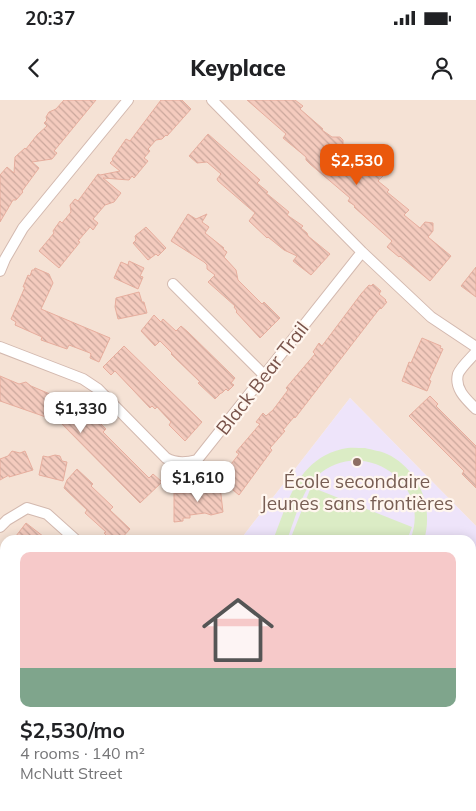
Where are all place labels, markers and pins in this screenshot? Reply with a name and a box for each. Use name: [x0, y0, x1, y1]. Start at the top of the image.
pin: $2,530: [316, 144, 398, 186]
pin: $1,330: [40, 392, 122, 434]
marker: École secondaire Jeunes sans frontières: [351, 456, 363, 468]
pin: $1,610: [157, 460, 239, 503]
place label: École secondaire Jeunes sans frontières: [261, 469, 453, 515]

